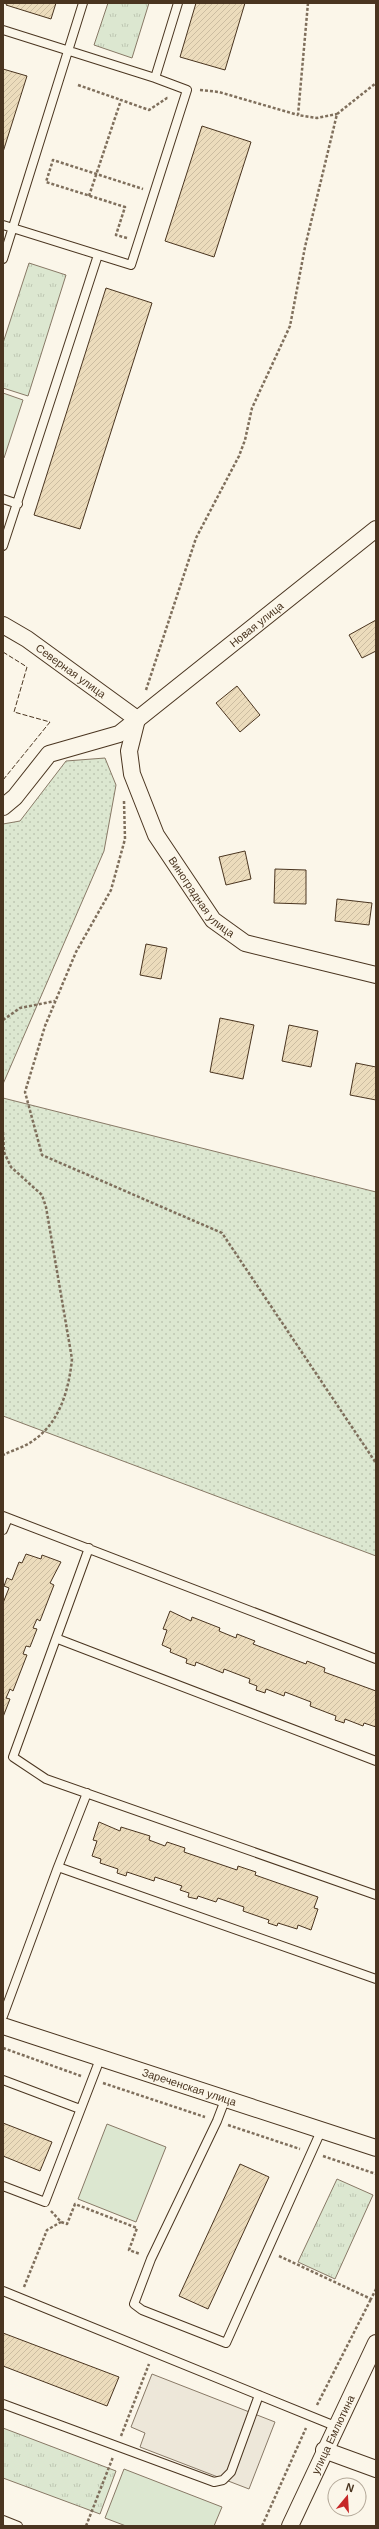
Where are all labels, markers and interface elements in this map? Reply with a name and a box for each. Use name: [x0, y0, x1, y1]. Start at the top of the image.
street label: Новая улица: [227, 599, 286, 649]
street label: Северная улица: [34, 641, 109, 701]
street label: Виноградная улица: [166, 854, 237, 940]
street label: Зареченская улица: [141, 2066, 239, 2108]
street label: улица Емлютина: [309, 2392, 357, 2476]
north arrow: [327, 2477, 367, 2517]
text: N: [344, 2481, 356, 2494]

